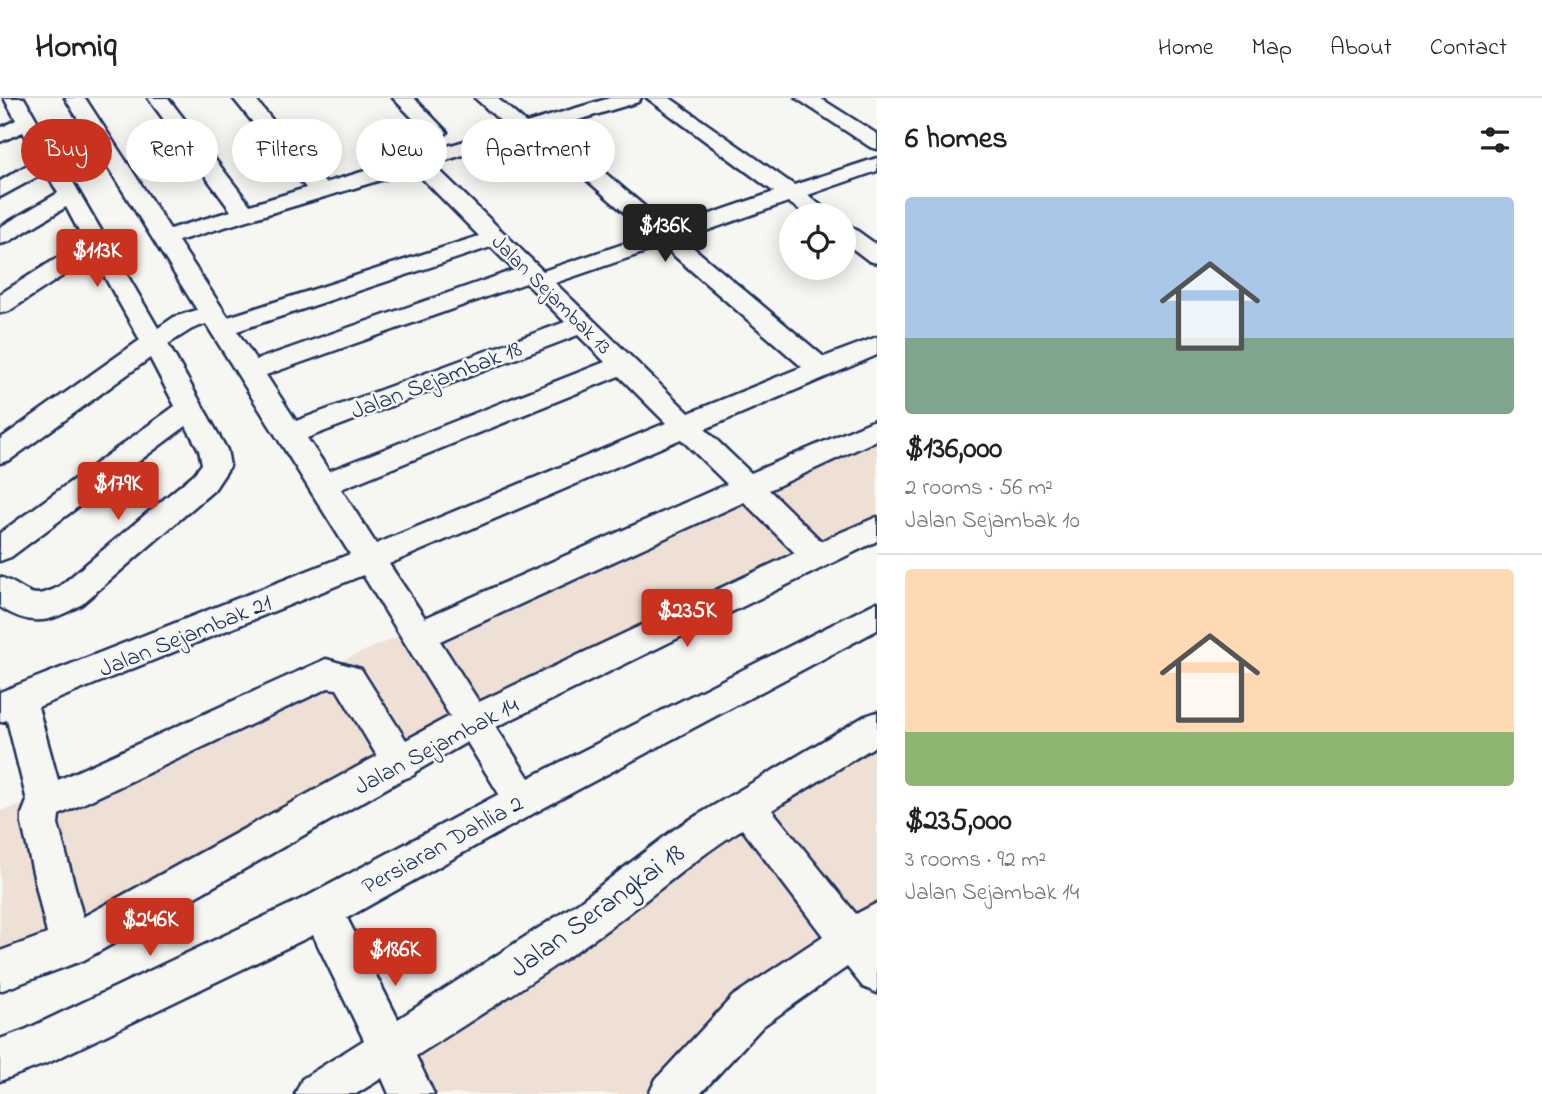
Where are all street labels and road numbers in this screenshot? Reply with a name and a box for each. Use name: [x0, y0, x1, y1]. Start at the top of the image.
street label: Jalan Sejambak 13: [484, 229, 617, 362]
street label: Jalan Sejambak 18: [346, 333, 528, 430]
street label: Jalan Sejambak 21: [94, 587, 278, 688]
street label: Jalan Sejambak 14: [349, 689, 526, 805]
street label: Persiaran Dahlia 2: [356, 787, 530, 905]
street label: Jalan Serangkai 18: [502, 834, 694, 990]

